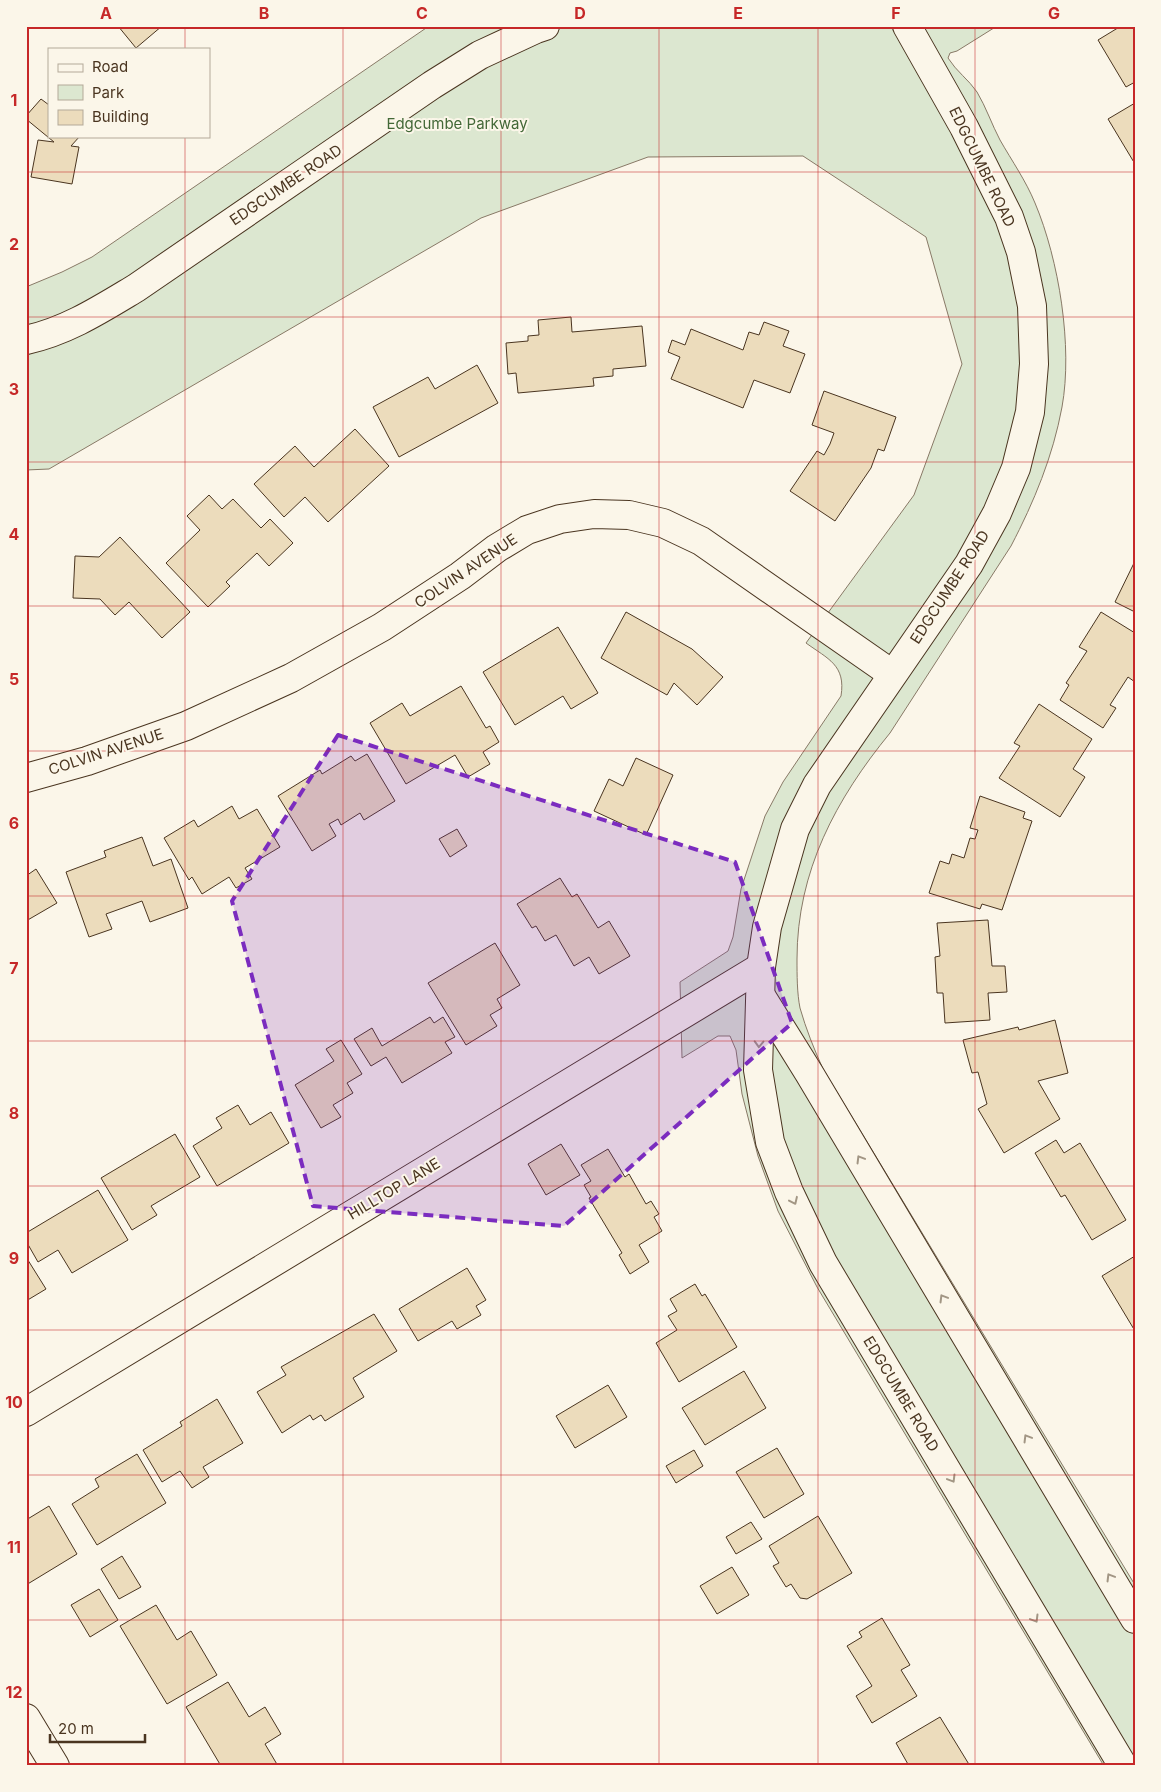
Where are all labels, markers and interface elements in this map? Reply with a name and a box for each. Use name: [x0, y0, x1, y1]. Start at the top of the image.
text: A: [100, 3, 112, 23]
text: B: [259, 3, 269, 23]
text: C: [416, 3, 428, 23]
text: D: [574, 3, 586, 23]
text: E: [733, 3, 743, 23]
text: F: [891, 3, 901, 23]
text: G: [1048, 3, 1060, 23]
legend: [48, 48, 210, 138]
text: Road: [92, 57, 128, 76]
text: Park: [92, 83, 125, 102]
text: 1: [11, 90, 17, 110]
street label: EDGCUMBE ROAD: [945, 103, 1020, 230]
text: Building: [92, 107, 149, 126]
park label: Edgcumbe Parkway: [386, 114, 528, 133]
street label: EDGCUMBE ROAD: [226, 140, 346, 229]
text: 2: [9, 234, 19, 254]
text: 3: [9, 379, 19, 399]
text: 4: [9, 524, 20, 544]
street label: EDGCUMBE ROAD: [906, 526, 993, 647]
street label: COLVIN AVENUE: [411, 529, 521, 612]
text: 5: [9, 669, 19, 689]
street label: COLVIN AVENUE: [46, 724, 166, 779]
text: 6: [9, 813, 19, 833]
text: 7: [9, 958, 19, 978]
one-way arrow: [754, 1041, 764, 1049]
text: 8: [9, 1103, 19, 1123]
street label: HILLTOP LANE: [344, 1154, 443, 1224]
one-way arrow: [856, 1155, 866, 1164]
one-way arrow: [787, 1196, 798, 1205]
text: 9: [9, 1248, 19, 1268]
one-way arrow: [940, 1295, 950, 1304]
street label: EDGCUMBE ROAD: [859, 1332, 943, 1455]
text: 10: [5, 1392, 23, 1412]
one-way arrow: [1023, 1434, 1033, 1443]
one-way arrow: [945, 1474, 955, 1483]
text: 11: [7, 1537, 21, 1557]
one-way arrow: [1106, 1574, 1116, 1583]
one-way arrow: [1028, 1613, 1038, 1622]
text: 12: [6, 1682, 22, 1702]
scale bar: [50, 1712, 145, 1744]
text: 20 m: [58, 1719, 94, 1738]

